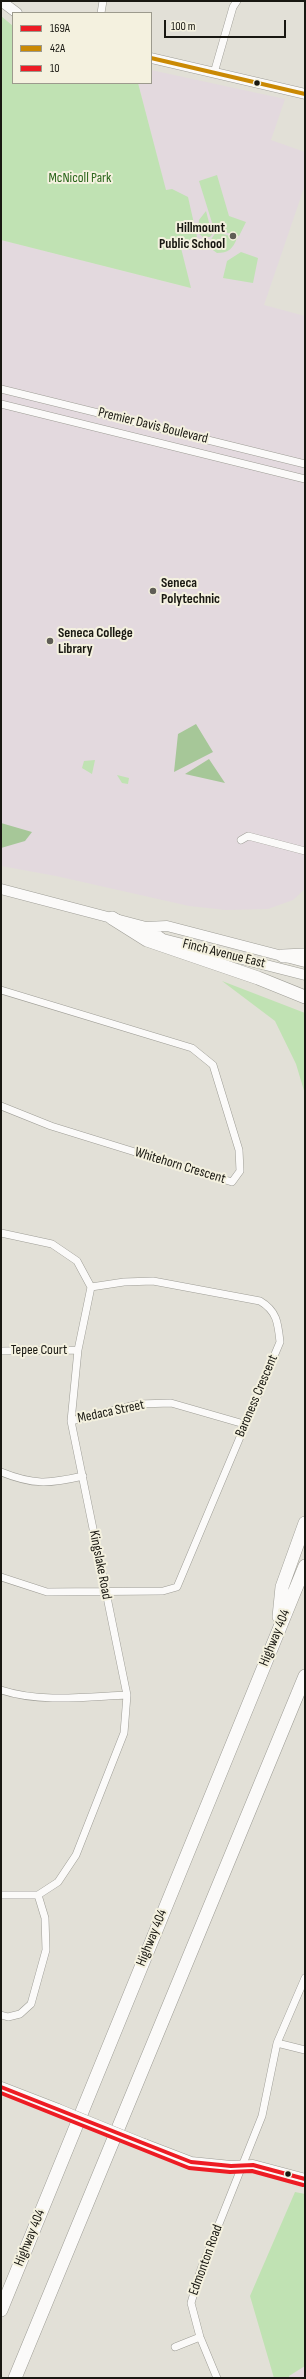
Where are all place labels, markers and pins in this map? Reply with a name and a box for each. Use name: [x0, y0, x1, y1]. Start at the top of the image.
unlabelled marker: [252, 78, 262, 88]
place label: Hillmount Public School: [159, 220, 225, 252]
marker: Hillmount Public School: [228, 231, 238, 241]
place label: Seneca Polytechnic: [161, 575, 220, 608]
marker: Seneca Polytechnic: [148, 586, 158, 596]
place label: Seneca College Library: [58, 625, 133, 658]
marker: Seneca College Library: [45, 636, 55, 646]
unlabelled marker: [283, 2169, 293, 2179]

